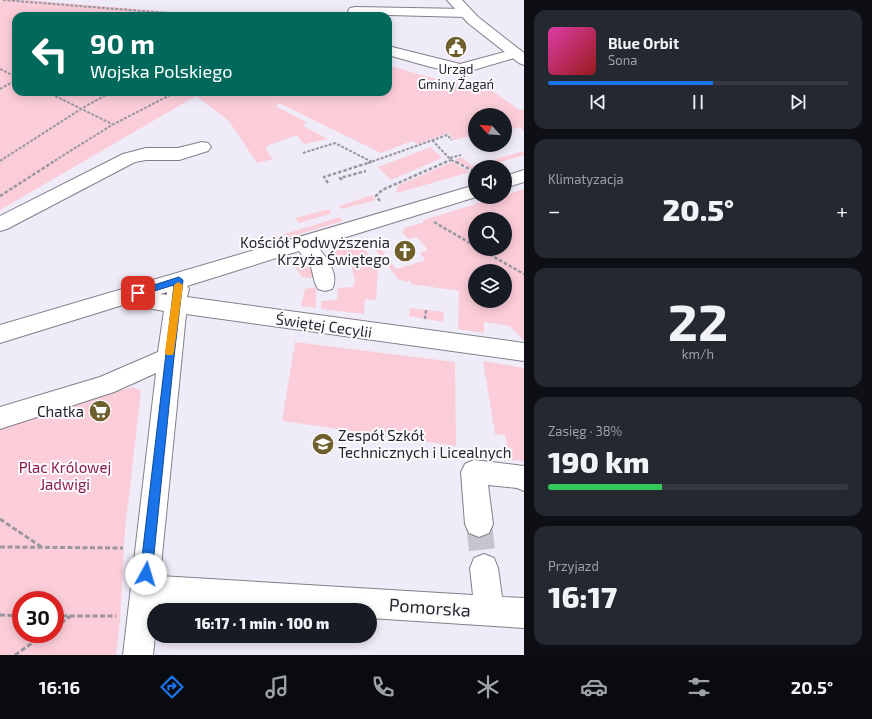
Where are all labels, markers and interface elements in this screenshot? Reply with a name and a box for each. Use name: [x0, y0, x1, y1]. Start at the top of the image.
text: 90 m: [90, 26, 155, 60]
icon: left: [24, 28, 76, 80]
public building icon: Urząd Gminy Żagań: [443, 34, 469, 60]
text: Blue Orbit: [608, 34, 679, 52]
text: Sona: [608, 52, 637, 68]
text: Wojska Polskiego: [90, 60, 232, 82]
place label: Urząd Gminy Żagań: [418, 61, 494, 92]
icon: previous: [587, 91, 609, 113]
icon: pause: [687, 91, 709, 113]
icon: next: [787, 91, 809, 113]
north arrow: [468, 108, 512, 152]
map controls: [468, 108, 512, 308]
button: sound: [468, 160, 512, 204]
text: Klimatyzacja: [548, 171, 624, 187]
text: 20.5°: [663, 191, 734, 227]
text: −: [548, 197, 561, 223]
text: +: [836, 197, 848, 223]
button: search: [468, 212, 512, 256]
place label: Kościół Podwyższenia Krzyża Świętego: [240, 233, 390, 268]
church icon: Kościół Podwyższenia Krzyża Świętego: [392, 238, 418, 264]
button: layers: [468, 264, 512, 308]
pin: [121, 276, 155, 310]
icon: arrive: [127, 282, 149, 304]
text: 22: [668, 289, 728, 351]
street label: Świętej Cecylii: [275, 309, 373, 342]
text: km/h: [682, 346, 714, 362]
supermarket icon: Chatka: [87, 398, 113, 424]
place label: Chatka: [37, 402, 84, 420]
text: Zasięg · 38%: [548, 423, 622, 439]
place label: Zespół Szkół Technicznych i Licealnych: [338, 426, 512, 461]
school or university icon: Zespół Szkół Technicznych i Licealnych: [310, 431, 336, 457]
text: 190 km: [548, 443, 649, 479]
park label: Plac Królowej Jadwigi: [19, 458, 111, 493]
position arrow: [125, 553, 167, 595]
text: Przyjazd: [548, 558, 599, 574]
text: 16:17: [548, 578, 617, 614]
speed limit sign: 30: [12, 591, 64, 643]
street label: Pomorska: [388, 593, 472, 621]
text: 16:17 · 1 min · 100 m: [195, 614, 329, 632]
icon: directions: [158, 673, 186, 701]
icon: music: [263, 673, 291, 701]
icon: phone: [369, 673, 397, 701]
icon: climate: [474, 673, 502, 701]
icon: car: [580, 673, 608, 701]
icon: filters: [685, 673, 713, 701]
text: 16:16: [39, 676, 80, 698]
text: 20.5°: [791, 676, 833, 698]

